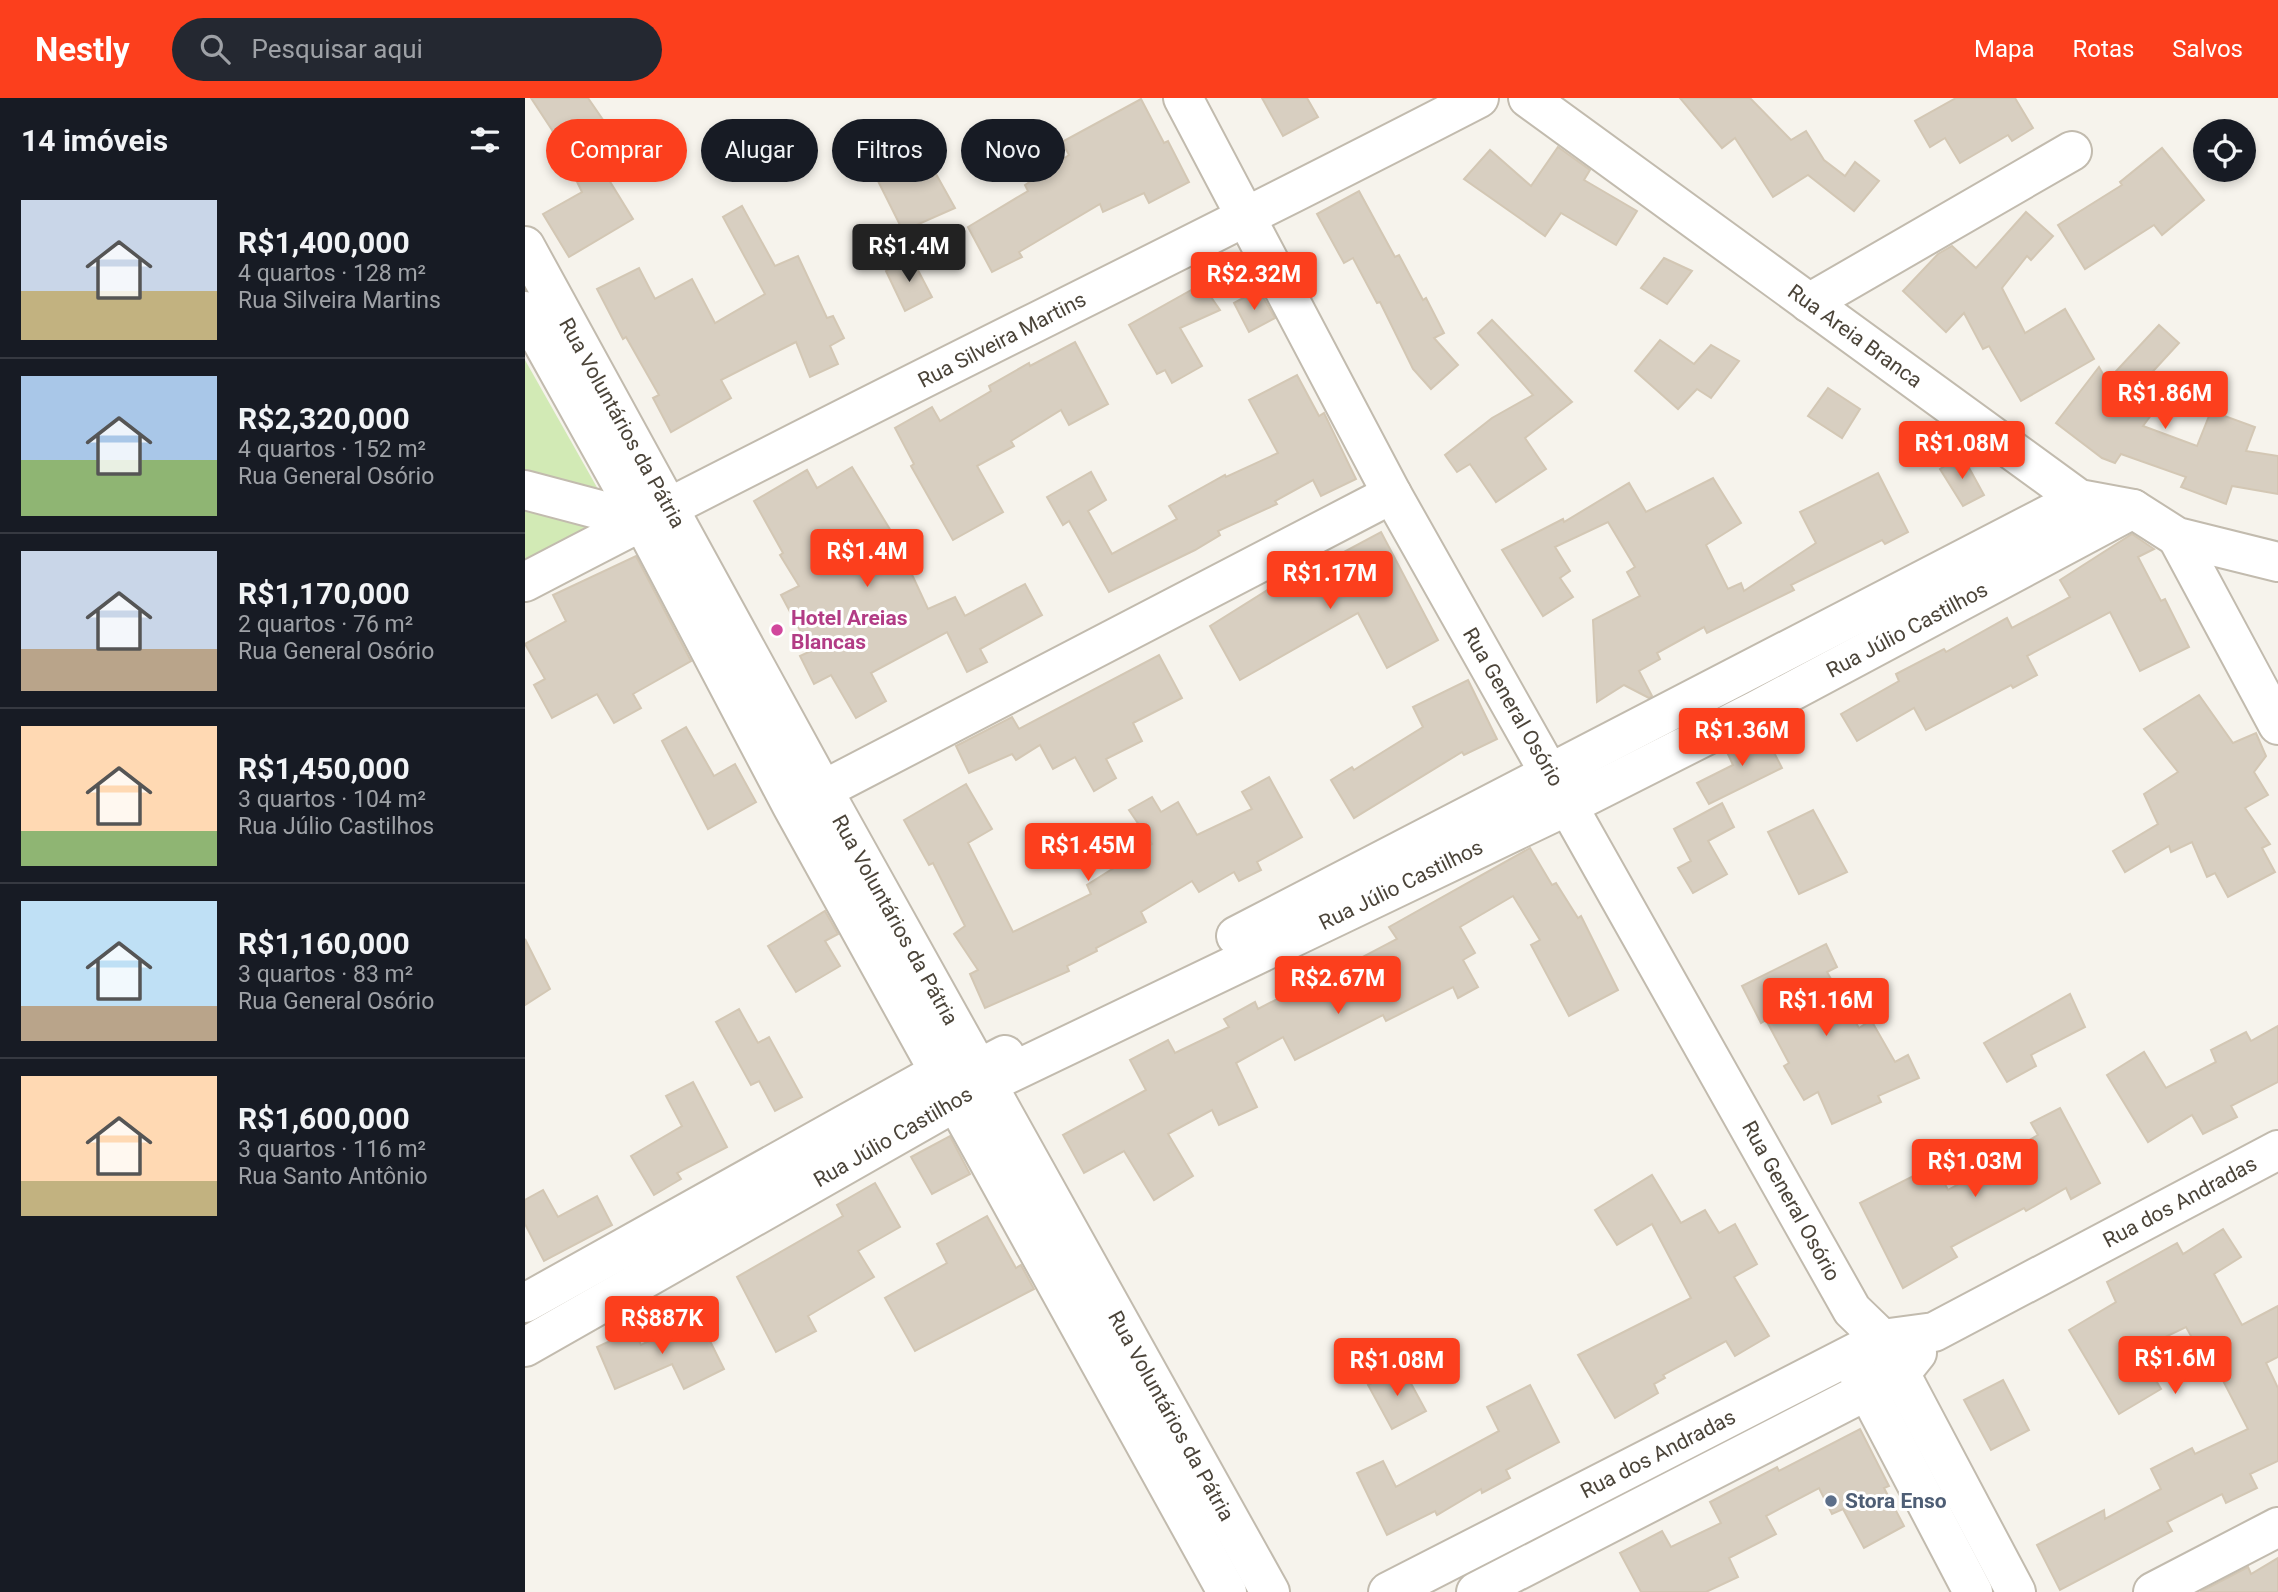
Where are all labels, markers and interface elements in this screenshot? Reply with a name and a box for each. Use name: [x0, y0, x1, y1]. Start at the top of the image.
search box: [172, 18, 662, 81]
text: Nestly: [35, 30, 130, 69]
icon: search: [196, 30, 234, 68]
text: Pesquisar aqui: [252, 34, 423, 64]
text: Mapa: [1974, 35, 2035, 63]
text: Rotas: [2073, 35, 2134, 63]
text: Salvos: [2172, 35, 2243, 63]
chip: Comprar: [546, 119, 687, 182]
chip: Alugar: [701, 119, 818, 182]
chip: Filtros: [832, 119, 947, 182]
chip: Novo: [961, 119, 1065, 182]
map controls: [2193, 119, 2256, 182]
button: locate: [2193, 119, 2256, 182]
icon: filters: [466, 121, 504, 159]
text: 14 imóveis: [21, 123, 168, 158]
text: R$1,400,000: [238, 225, 410, 260]
pin: R$1.4M: [852, 225, 966, 284]
icon: home: [77, 228, 161, 312]
text: R$1.4M: [868, 233, 950, 260]
pin: R$2.32M: [1189, 252, 1319, 312]
text: 4 quartos · 128 m²: [238, 260, 426, 287]
text: R$2.32M: [1207, 261, 1301, 288]
street label: Rua Areia Branca: [1783, 279, 1927, 393]
text: Rua Silveira Martins: [238, 287, 441, 314]
street label: Rua Silveira Martins: [914, 287, 1090, 393]
street label: Rua Voluntários da Pátria: [554, 314, 690, 532]
pin: R$1.86M: [2100, 372, 2230, 431]
text: R$1.86M: [2118, 380, 2212, 407]
text: R$2,320,000: [238, 401, 410, 436]
icon: home: [77, 404, 161, 488]
pin: R$1.08M: [1897, 422, 2027, 481]
text: R$1.08M: [1915, 430, 2009, 457]
text: 4 quartos · 152 m²: [238, 436, 426, 463]
text: Rua General Osório: [238, 463, 434, 490]
pin: R$1.4M: [810, 530, 924, 589]
text: R$1.4M: [826, 538, 908, 565]
pin: R$1.17M: [1265, 552, 1395, 611]
text: R$1.17M: [1283, 560, 1377, 587]
text: R$1,170,000: [238, 576, 410, 611]
street label: Rua Júlio Castilhos: [1822, 577, 1992, 683]
icon: home: [77, 579, 161, 663]
place label: Hotel Areias Blancas: [791, 606, 908, 654]
text: 2 quartos · 76 m²: [238, 611, 413, 638]
marker: Hotel Areias Blancas: [769, 622, 785, 638]
street label: Rua General Osório: [1458, 623, 1568, 791]
text: Rua General Osório: [238, 638, 434, 665]
pin: R$1.36M: [1677, 708, 1807, 768]
text: R$1.36M: [1695, 717, 1789, 744]
text: R$1,450,000: [238, 751, 410, 786]
icon: home: [77, 754, 161, 838]
text: 3 quartos · 104 m²: [238, 786, 426, 813]
street label: Rua Voluntários da Pátria: [827, 811, 963, 1029]
text: Rua Júlio Castilhos: [238, 813, 434, 840]
pin: R$1.45M: [1023, 824, 1153, 883]
text: R$1.45M: [1041, 832, 1135, 859]
street label: Rua Júlio Castilhos: [1315, 835, 1487, 935]
text: R$1,160,000: [238, 926, 410, 961]
icon: home: [77, 929, 161, 1013]
pin: R$2.67M: [1273, 956, 1403, 1016]
text: 3 quartos · 83 m²: [238, 961, 413, 988]
text: R$2.67M: [1291, 965, 1385, 992]
pin: R$1.16M: [1761, 978, 1891, 1038]
text: R$1.16M: [1779, 987, 1873, 1014]
text: Rua General Osório: [238, 988, 434, 1015]
street label: Rua Júlio Castilhos: [809, 1082, 977, 1192]
text: R$1,600,000: [238, 1101, 410, 1136]
icon: home: [77, 1104, 161, 1188]
street label: Rua General Osório: [1737, 1117, 1845, 1285]
text: 3 quartos · 116 m²: [238, 1136, 426, 1163]
pin: R$1.03M: [1910, 1140, 2040, 1199]
text: R$1.03M: [1928, 1148, 2022, 1175]
street label: Rua dos Andradas: [2099, 1151, 2261, 1253]
text: Rua Santo Antônio: [238, 1163, 428, 1190]
pin: R$887K: [605, 1296, 719, 1356]
text: R$887K: [621, 1305, 703, 1332]
street label: Rua Voluntários da Pátria: [1103, 1307, 1239, 1525]
pin: R$1.6M: [2118, 1336, 2232, 1396]
pin: R$1.08M: [1332, 1338, 1462, 1398]
text: R$1.6M: [2134, 1345, 2216, 1372]
text: R$1.08M: [1350, 1347, 1444, 1374]
street label: Rua dos Andradas: [1577, 1405, 1739, 1503]
place label: Stora Enso: [1845, 1489, 1947, 1513]
marker: Stora Enso: [1823, 1493, 1839, 1509]

